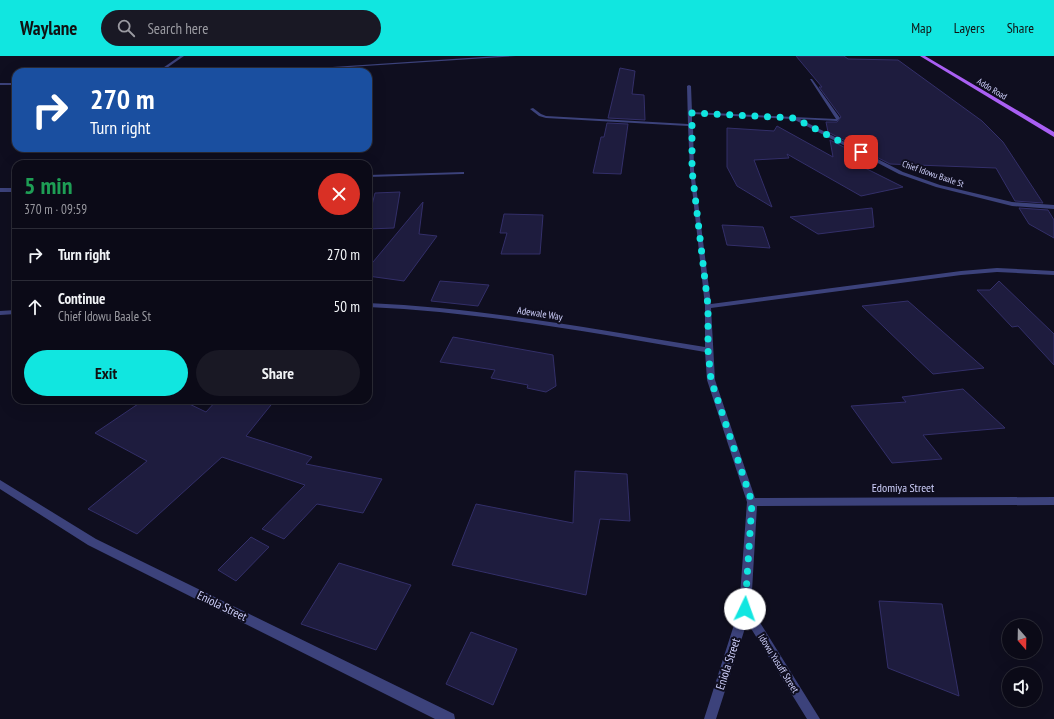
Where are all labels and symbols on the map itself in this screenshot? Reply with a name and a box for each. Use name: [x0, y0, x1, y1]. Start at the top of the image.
street label: Addo Road: [975, 75, 1009, 102]
pin: [844, 135, 878, 169]
street label: Chief Idowu Baale St: [901, 158, 966, 189]
street label: Adewale Way: [516, 304, 564, 324]
street label: Edomiya Street: [872, 480, 935, 495]
street label: Eniola Street: [195, 587, 250, 624]
position arrow: [724, 588, 766, 630]
north arrow: [1002, 619, 1042, 659]
street label: Idowu Yusuff Street: [755, 631, 802, 695]
street label: Eniola Street: [712, 636, 743, 691]

